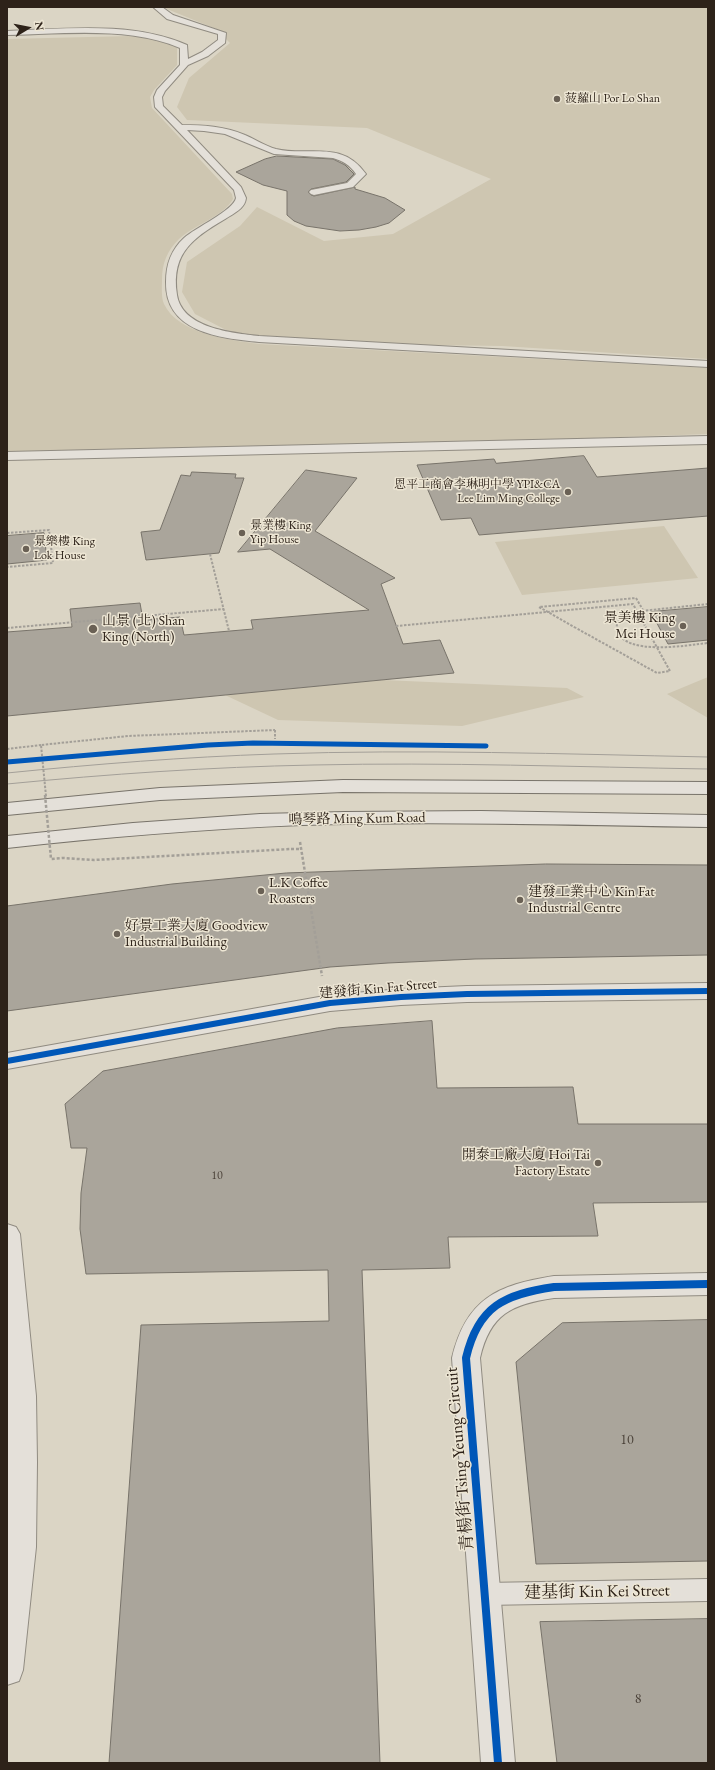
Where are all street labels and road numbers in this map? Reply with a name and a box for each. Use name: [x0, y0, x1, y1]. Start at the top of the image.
street label: 鳴琴路 Ming Kum Road: [288, 809, 426, 829]
street label: 建發街 Kin Fat Street: [318, 975, 438, 1003]
street label: 青楊街 Tsing Yeung Circuit: [442, 1366, 478, 1552]
street label: 建基街 Kin Kei Street: [524, 1581, 670, 1603]

